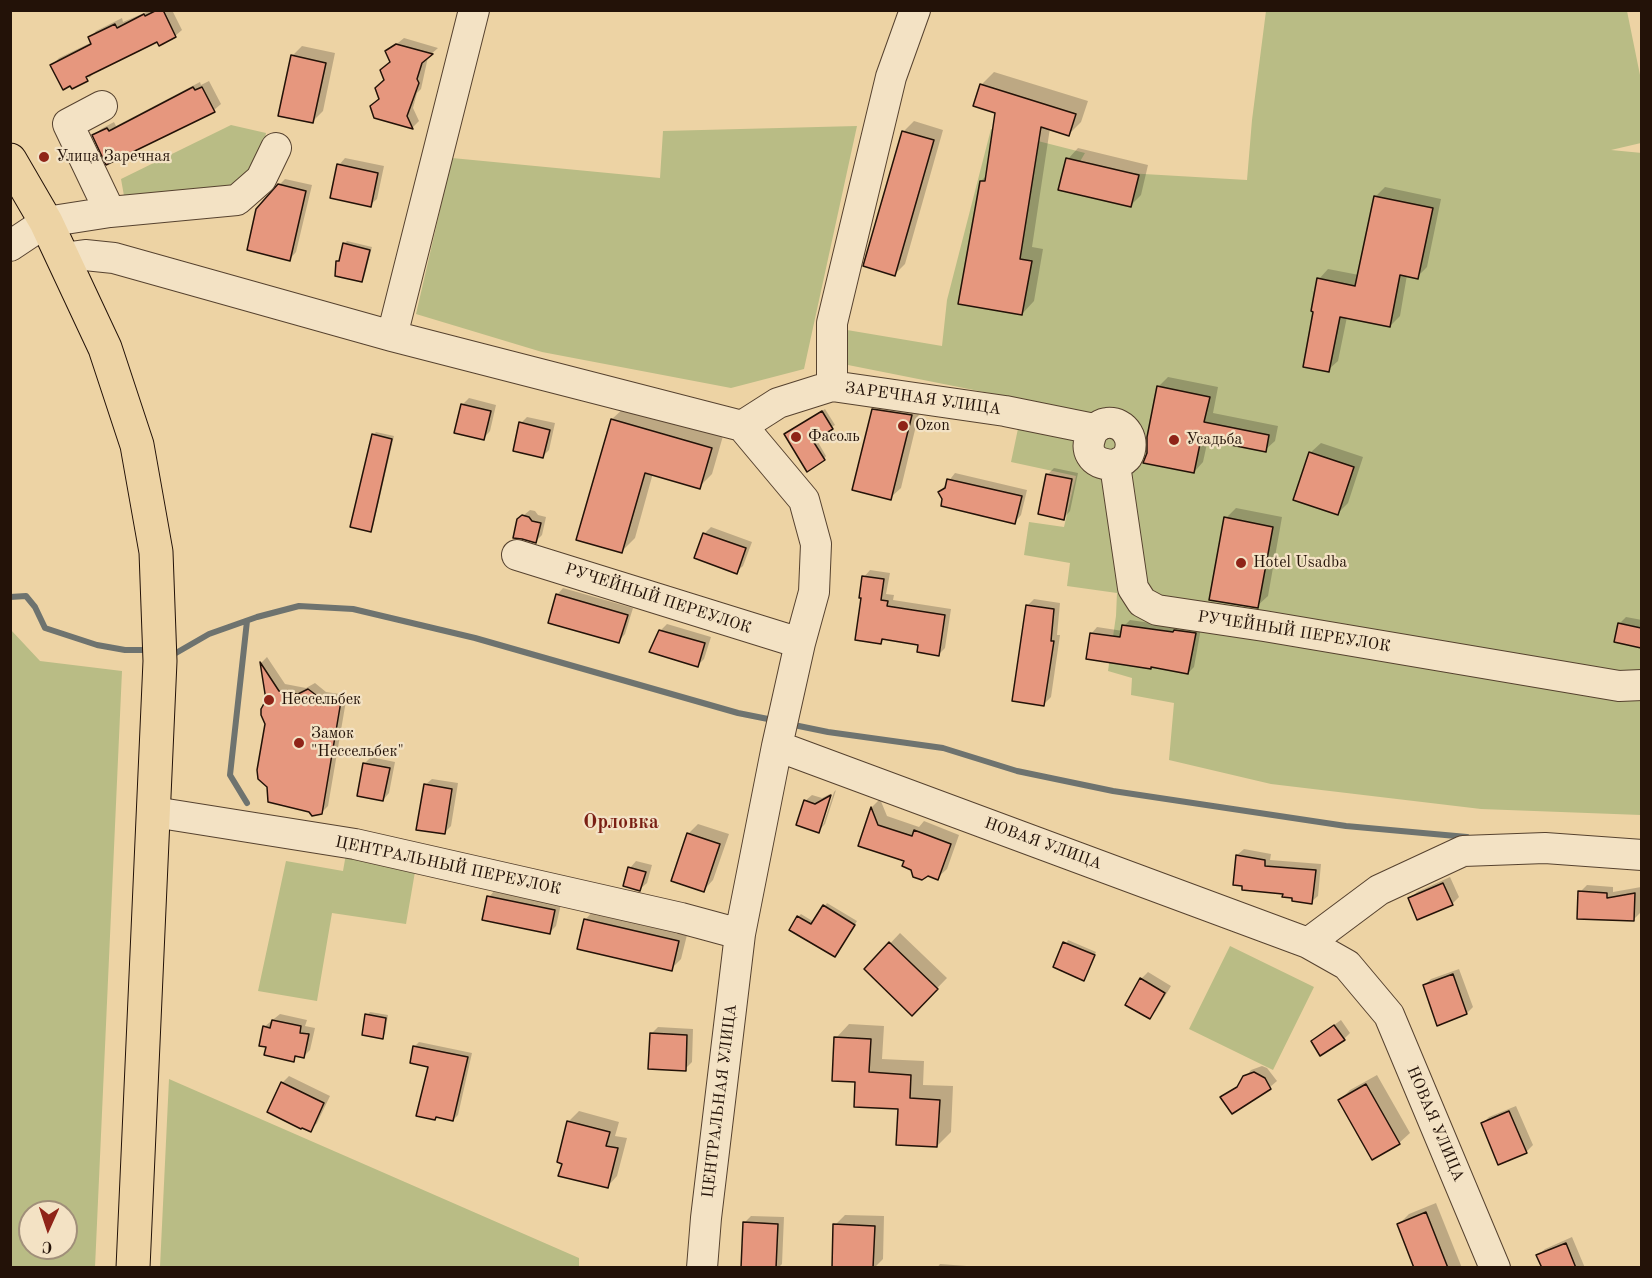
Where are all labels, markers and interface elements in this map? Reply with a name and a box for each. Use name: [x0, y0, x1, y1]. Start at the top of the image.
place label: Улица Заречная: [56, 147, 170, 167]
marker: Улица Заречная: [37, 150, 51, 164]
street label: ЗАРЕЧНАЯ УЛИЦА: [844, 379, 1002, 419]
place label: Ozon: [915, 416, 950, 436]
marker: Ozon: [896, 419, 910, 433]
place label: Фасоль: [808, 427, 860, 447]
marker: Фасоль: [789, 430, 803, 444]
place label: Усадьба: [1186, 430, 1242, 450]
marker: Усадьба: [1167, 433, 1181, 447]
place label: Hotel Usadba: [1253, 553, 1347, 573]
marker: Hotel Usadba: [1234, 556, 1248, 570]
street label: РУЧЕЙНЫЙ ПЕРЕУЛОК: [562, 560, 754, 638]
street label: РУЧЕЙНЫЙ ПЕРЕУЛОК: [1196, 607, 1392, 657]
place label: Нессельбек: [281, 690, 361, 710]
marker: Нессельбек: [262, 693, 276, 707]
place label: Замок "Нессельбек": [311, 724, 404, 762]
marker: Замок "Нессельбек": [292, 736, 306, 750]
district label: Орловка: [583, 811, 659, 835]
street label: НОВАЯ УЛИЦА: [982, 814, 1104, 874]
street label: ЦЕНТРАЛЬНЫЙ ПЕРЕУЛОК: [333, 833, 563, 899]
street label: ЦЕНТРАЛЬНАЯ УЛИЦА: [699, 1003, 741, 1199]
street label: НОВАЯ УЛИЦА: [1402, 1063, 1468, 1185]
north arrow: [18, 1200, 78, 1260]
text: С: [41, 1238, 53, 1254]

